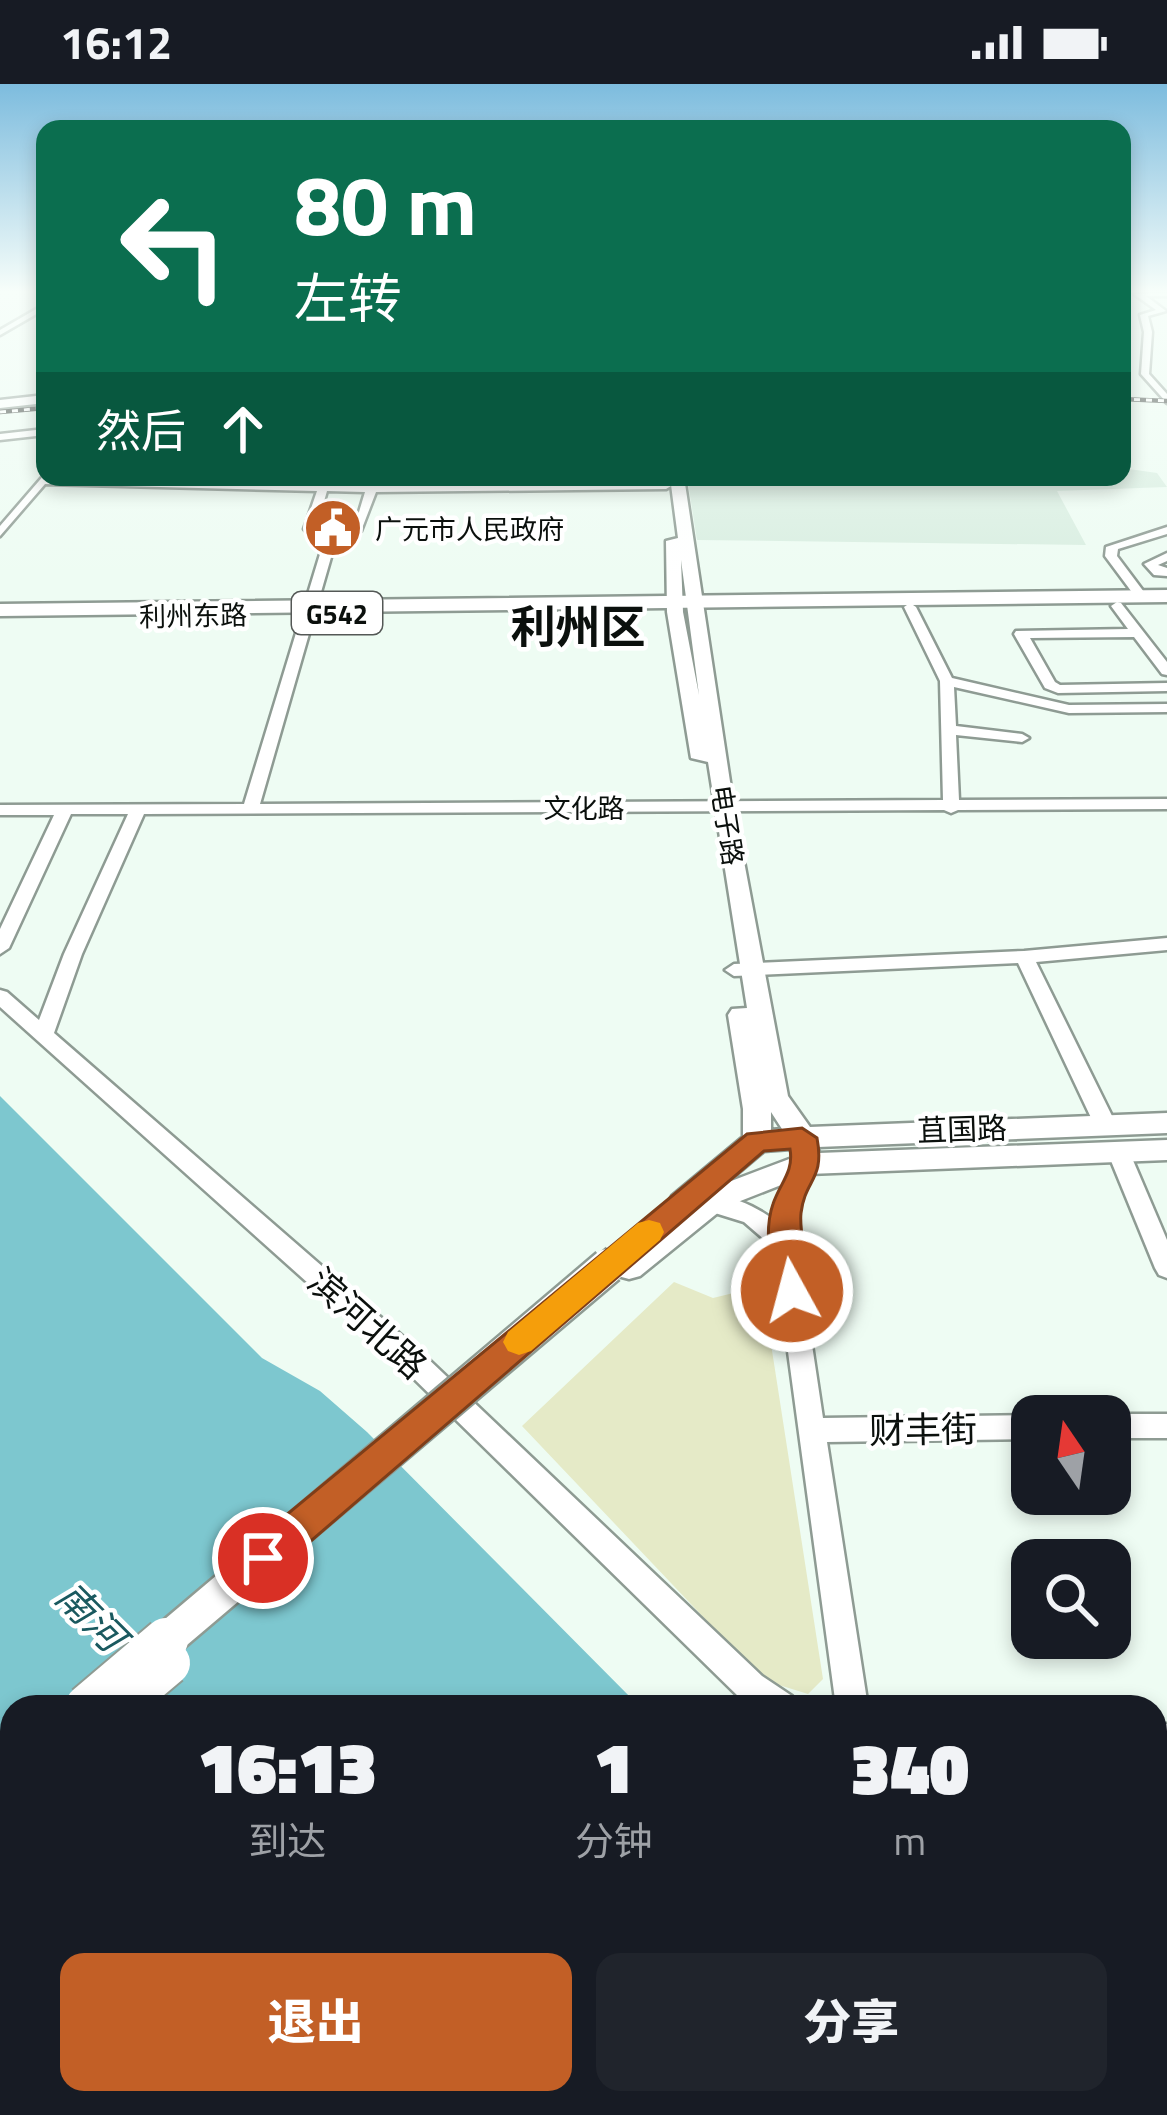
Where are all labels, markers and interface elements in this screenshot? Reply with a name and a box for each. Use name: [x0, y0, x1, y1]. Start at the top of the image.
text: 16:12: [60, 8, 172, 76]
text: 80 m: [294, 140, 477, 268]
icon: left: [96, 168, 252, 324]
text: 左转: [294, 257, 402, 339]
text: 然后: [96, 396, 186, 464]
icon: ahead: [210, 396, 276, 462]
public building icon: 广元市人民政府: [302, 497, 364, 559]
place label: 广元市人民政府: [375, 508, 564, 549]
road number: G542: [292, 592, 382, 634]
district label: 利州区: [510, 592, 646, 660]
street label: 利州东路: [139, 594, 247, 636]
street label: 电子路: [701, 782, 755, 868]
street label: 文化路: [544, 787, 625, 828]
street label: 苴国路: [916, 1104, 1008, 1154]
position arrow: [729, 1228, 855, 1354]
street label: 滨河北路: [296, 1254, 440, 1392]
north arrow: [1011, 1395, 1131, 1515]
map controls: [1011, 1395, 1131, 1659]
street label: 财丰街: [869, 1401, 977, 1457]
pin: [212, 1507, 314, 1609]
icon: arrive: [230, 1525, 296, 1591]
button: search: [1011, 1539, 1131, 1659]
water label: 南河: [43, 1568, 144, 1669]
text: 16:13: [198, 1711, 377, 1821]
text: 1: [594, 1711, 633, 1821]
text: 340: [850, 1712, 969, 1822]
text: 到达: [248, 1811, 326, 1870]
text: 分钟: [575, 1811, 653, 1870]
text: m: [894, 1811, 926, 1870]
button: 退出: [60, 1953, 572, 2091]
button: 分享: [596, 1953, 1107, 2091]

